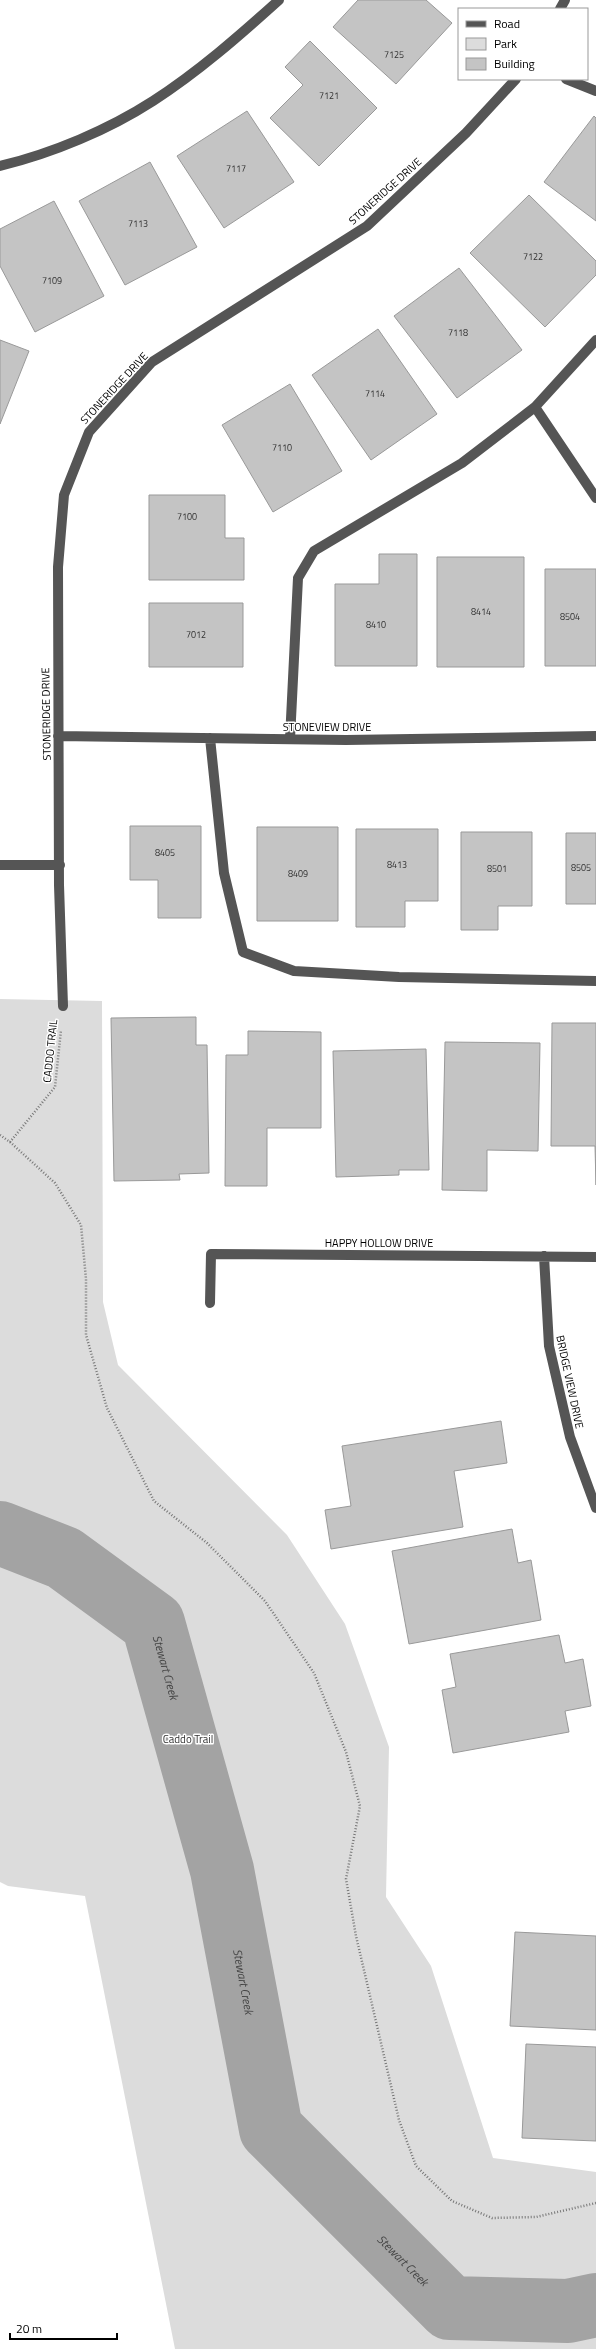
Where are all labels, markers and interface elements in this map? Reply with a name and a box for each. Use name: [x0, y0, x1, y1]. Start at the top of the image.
legend: [458, 8, 588, 80]
text: Road: [494, 14, 520, 33]
text: Park: [494, 34, 517, 53]
house number: 7125: [384, 48, 404, 61]
text: Building: [494, 54, 535, 73]
house number: 7121: [319, 89, 339, 102]
street label: STONERIDGE DRIVE: [345, 154, 425, 228]
house number: 7117: [226, 162, 246, 175]
house number: 7113: [128, 217, 148, 230]
house number: 7122: [523, 250, 543, 263]
house number: 7109: [42, 274, 62, 287]
house number: 7118: [448, 326, 468, 339]
street label: STONERIDGE DRIVE: [76, 348, 152, 428]
house number: 7114: [365, 387, 385, 400]
house number: 7110: [272, 441, 292, 454]
house number: 7100: [177, 510, 197, 523]
house number: 8414: [471, 605, 491, 618]
house number: 8504: [560, 610, 580, 623]
house number: 8410: [366, 618, 386, 631]
house number: 7012: [186, 628, 206, 641]
street label: STONERIDGE DRIVE: [37, 667, 55, 761]
street label: STONEVIEW DRIVE: [283, 719, 371, 735]
house number: 8405: [155, 846, 175, 859]
house number: 8413: [387, 858, 407, 871]
house number: 8505: [571, 861, 591, 874]
house number: 8501: [487, 862, 507, 875]
house number: 8409: [288, 867, 308, 880]
street label: CADDO TRAIL: [39, 1018, 61, 1083]
street label: HAPPY HOLLOW DRIVE: [325, 1235, 433, 1251]
street label: BRIDGE VIEW DRIVE: [552, 1334, 588, 1430]
water label: Stewart Creek: [148, 1633, 184, 1703]
park label: Caddo Trail: [163, 1731, 213, 1747]
water label: Stewart Creek: [228, 1947, 259, 2018]
water label: Stewart Creek: [373, 2230, 434, 2292]
scale bar: [10, 2315, 117, 2341]
text: 20 m: [16, 2319, 42, 2338]

